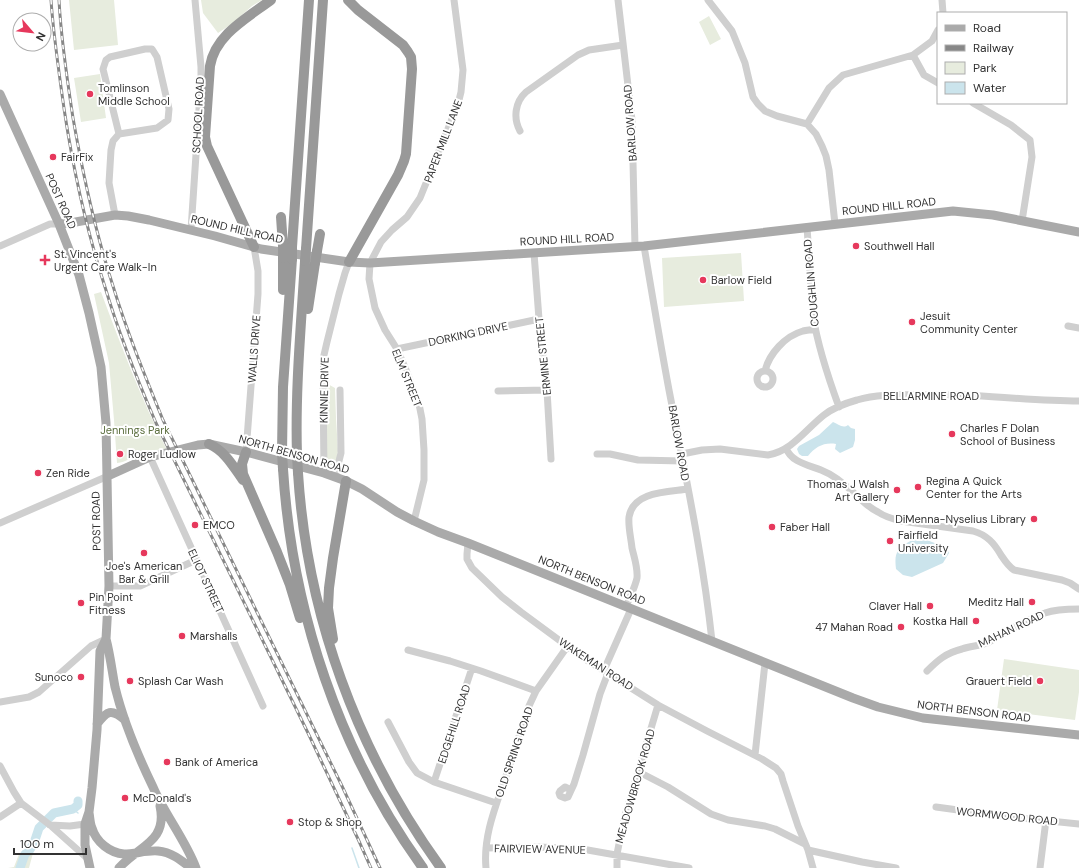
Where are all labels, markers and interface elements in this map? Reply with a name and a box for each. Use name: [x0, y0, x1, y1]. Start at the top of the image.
north arrow: [12, 12, 52, 52]
legend: [937, 12, 1067, 104]
text: Road: [973, 20, 1001, 36]
text: N: [33, 30, 49, 44]
text: Railway: [973, 40, 1014, 56]
text: Park: [973, 60, 997, 76]
street label: SCHOOL ROAD: [189, 76, 207, 154]
text: Water: [973, 80, 1007, 96]
place label: Tomlinson Middle School: [98, 81, 170, 108]
street label: BARLOW ROAD: [620, 84, 640, 162]
marker: Tomlinson Middle School: [85, 89, 95, 99]
street label: PAPER MILL LANE: [421, 97, 465, 185]
place label: FairFix: [61, 150, 94, 164]
marker: FairFix: [48, 152, 58, 162]
street label: POST ROAD: [42, 171, 80, 231]
street label: ROUND HILL ROAD: [841, 194, 937, 218]
street label: ROUND HILL ROAD: [189, 212, 285, 247]
street label: ROUND HILL ROAD: [520, 230, 615, 248]
street label: COUGHLIN ROAD: [800, 238, 822, 327]
place label: Southwell Hall: [864, 239, 935, 253]
marker: Southwell Hall: [851, 241, 861, 251]
place label: St. Vincent's Urgent Care Walk-In: [54, 247, 157, 274]
marker: St. Vincent's Urgent Care Walk-In: [39, 254, 51, 266]
place label: Barlow Field: [711, 273, 772, 287]
marker: Barlow Field: [698, 275, 708, 285]
place label: Jesuit Community Center: [920, 309, 1018, 336]
street label: WALLS DRIVE: [245, 315, 263, 383]
street label: ERMINE STREET: [532, 316, 554, 396]
marker: Jesuit Community Center: [907, 317, 917, 327]
street label: DORKING DRIVE: [427, 319, 509, 349]
street label: ELM STREET: [389, 347, 425, 409]
street label: KINNIE DRIVE: [316, 357, 332, 423]
street label: BELLARMINE ROAD: [883, 389, 980, 403]
street label: BARLOW ROAD: [665, 404, 693, 482]
place label: Charles F Dolan School of Business: [960, 421, 1055, 448]
park label: Jennings Park: [100, 423, 170, 437]
marker: Charles F Dolan School of Business: [947, 429, 957, 439]
street label: NORTH BENSON ROAD: [237, 431, 351, 477]
place label: Roger Ludlow: [128, 447, 196, 461]
marker: Roger Ludlow: [115, 449, 125, 459]
place label: Zen Ride: [46, 466, 90, 480]
marker: Zen Ride: [33, 468, 43, 478]
place label: Regina A Quick Center for the Arts: [926, 474, 1022, 501]
place label: Thomas J Walsh Art Gallery: [807, 477, 889, 504]
marker: Regina A Quick Center for the Arts: [913, 482, 923, 492]
marker: Thomas J Walsh Art Gallery: [892, 485, 902, 495]
street label: POST ROAD: [88, 491, 104, 551]
place label: DiMenna-Nyselius Library: [895, 512, 1026, 526]
marker: DiMenna-Nyselius Library: [1029, 514, 1039, 524]
place label: EMCO: [203, 518, 235, 532]
marker: EMCO: [190, 520, 200, 530]
place label: Faber Hall: [780, 520, 830, 534]
marker: Faber Hall: [767, 522, 777, 532]
place label: Fairfield University: [898, 528, 949, 555]
marker: Fairfield University: [885, 536, 895, 546]
street label: ELIOT STREET: [185, 547, 227, 615]
marker: Joe's American Bar & Grill: [139, 548, 149, 558]
street label: NORTH BENSON ROAD: [536, 552, 648, 608]
place label: Joe's American Bar & Grill: [106, 559, 182, 586]
place label: Pin Point Fitness: [89, 590, 133, 617]
place label: Meditz Hall: [968, 595, 1024, 609]
marker: Meditz Hall: [1027, 597, 1037, 607]
marker: Pin Point Fitness: [76, 598, 86, 608]
place label: Claver Hall: [869, 599, 922, 613]
marker: Claver Hall: [925, 601, 935, 611]
street label: MAHAN ROAD: [976, 607, 1047, 650]
place label: Kostka Hall: [913, 614, 968, 628]
marker: Kostka Hall: [971, 616, 981, 626]
place label: 47 Mahan Road: [815, 620, 893, 634]
marker: 47 Mahan Road: [896, 622, 906, 632]
place label: Marshalls: [190, 629, 238, 643]
marker: Marshalls: [177, 631, 187, 641]
street label: WAKEMAN ROAD: [556, 635, 636, 694]
place label: Sunoco: [35, 670, 73, 684]
marker: Sunoco: [76, 672, 86, 682]
place label: Splash Car Wash: [138, 674, 223, 688]
place label: Grauert Field: [966, 674, 1032, 688]
marker: Splash Car Wash: [125, 676, 135, 686]
marker: Grauert Field: [1035, 676, 1045, 686]
street label: EDGEHILL ROAD: [435, 682, 474, 765]
street label: NORTH BENSON ROAD: [916, 697, 1032, 725]
street label: OLD SPRING ROAD: [492, 704, 536, 799]
street label: MEADOWBROOK ROAD: [612, 727, 658, 845]
place label: Bank of America: [175, 755, 258, 769]
marker: Bank of America: [162, 757, 172, 767]
place label: McDonald's: [133, 791, 192, 805]
marker: McDonald's: [120, 793, 130, 803]
street label: WORMWOOD ROAD: [956, 804, 1059, 828]
place label: Stop & Shop: [298, 815, 362, 829]
marker: Stop & Shop: [285, 817, 295, 827]
scale bar: [14, 830, 86, 856]
text: 100 m: [20, 836, 54, 852]
street label: FAIRVIEW AVENUE: [494, 841, 586, 857]

